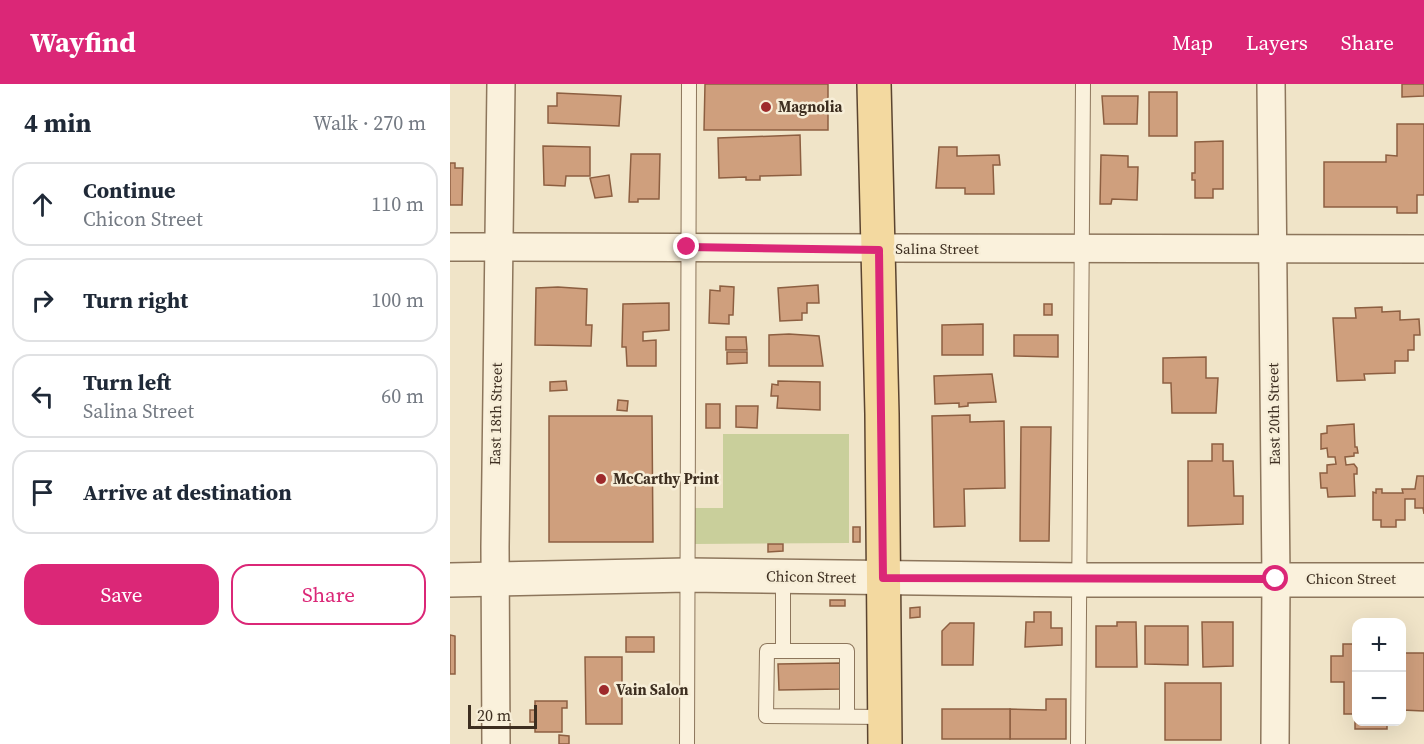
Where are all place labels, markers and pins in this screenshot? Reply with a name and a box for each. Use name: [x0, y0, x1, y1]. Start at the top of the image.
place label: Magnolia: [778, 96, 843, 117]
marker: Magnolia: [759, 100, 773, 114]
place label: McCarthy Print: [613, 468, 719, 489]
marker: McCarthy Print: [594, 472, 608, 486]
place label: Vain Salon: [616, 679, 689, 700]
marker: Vain Salon: [597, 683, 611, 697]

